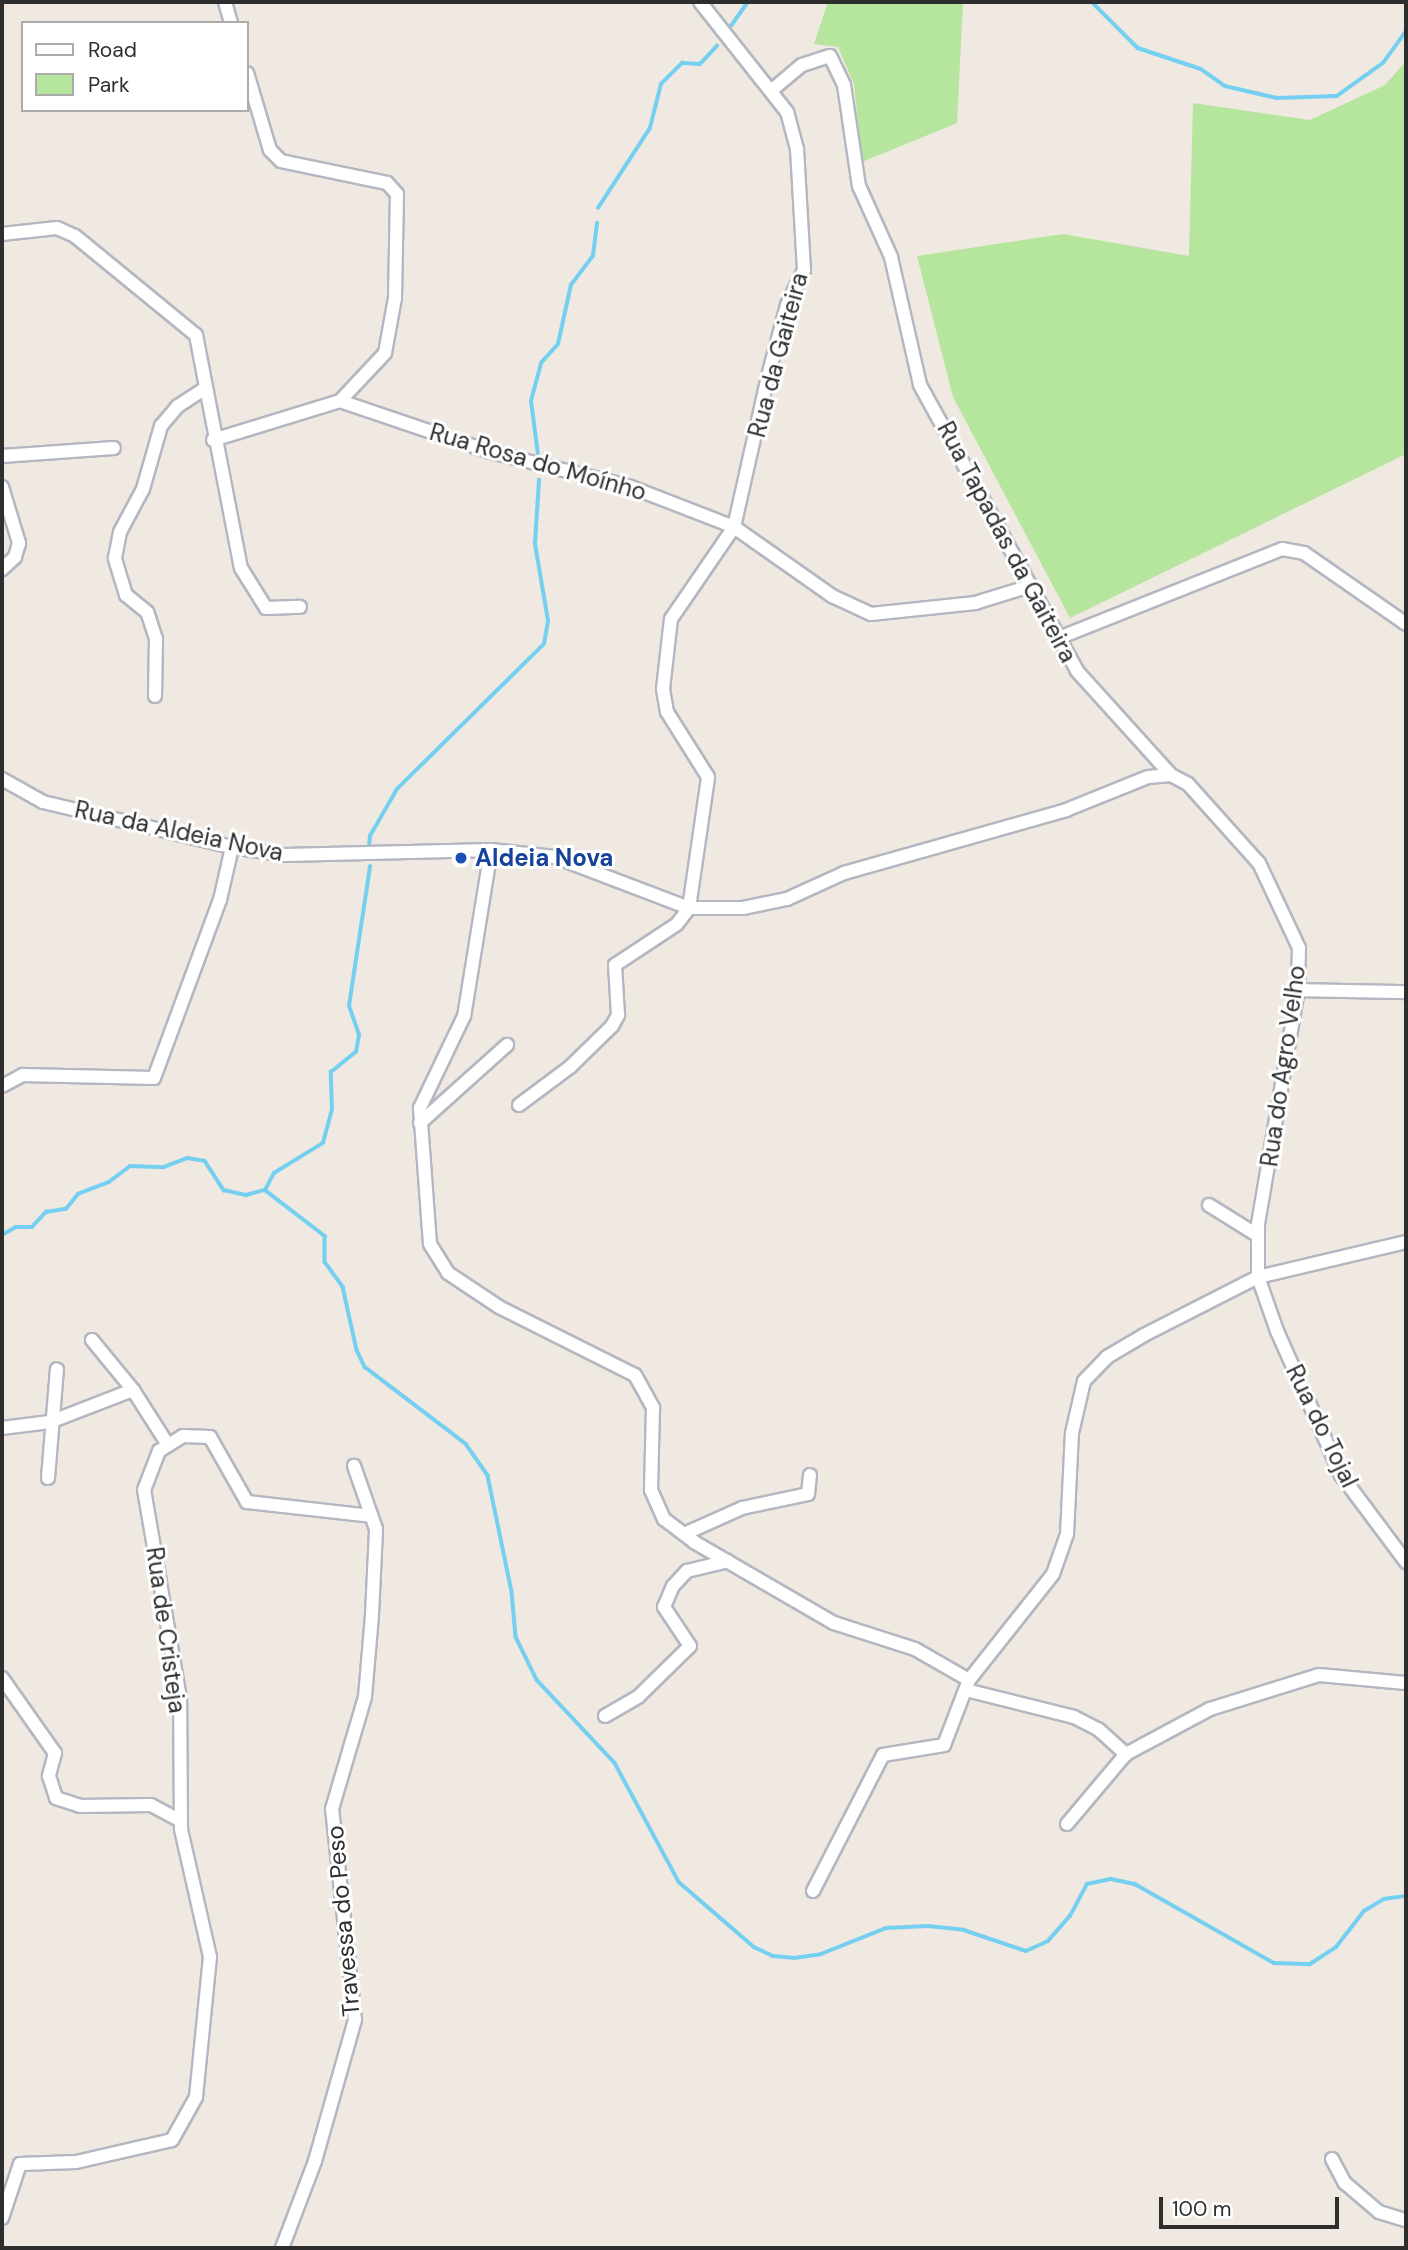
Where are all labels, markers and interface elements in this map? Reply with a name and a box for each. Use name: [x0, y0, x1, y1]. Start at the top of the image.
legend: [21, 21, 248, 112]
text: Road: [88, 36, 137, 64]
text: Park: [88, 71, 129, 99]
street label: Rua da Gaiteira: [742, 269, 814, 441]
street label: Rua Rosa do Moínho: [426, 417, 650, 507]
street label: Rua Tapadas da Gaiteira: [931, 417, 1083, 667]
street label: Rua da Aldeia Nova: [72, 795, 286, 867]
place label: Aldeia Nova: [475, 844, 613, 872]
marker: Aldeia Nova: [453, 850, 469, 866]
street label: Rua do Agro Velho: [1255, 963, 1311, 1169]
street label: Rua do Tojal: [1280, 1360, 1364, 1492]
street label: Rua de Cristeja: [140, 1545, 192, 1715]
street label: Travessa do Peso: [320, 1824, 366, 2018]
scale bar: [1163, 2184, 1343, 2228]
text: 100 m: [1172, 2195, 1232, 2223]

